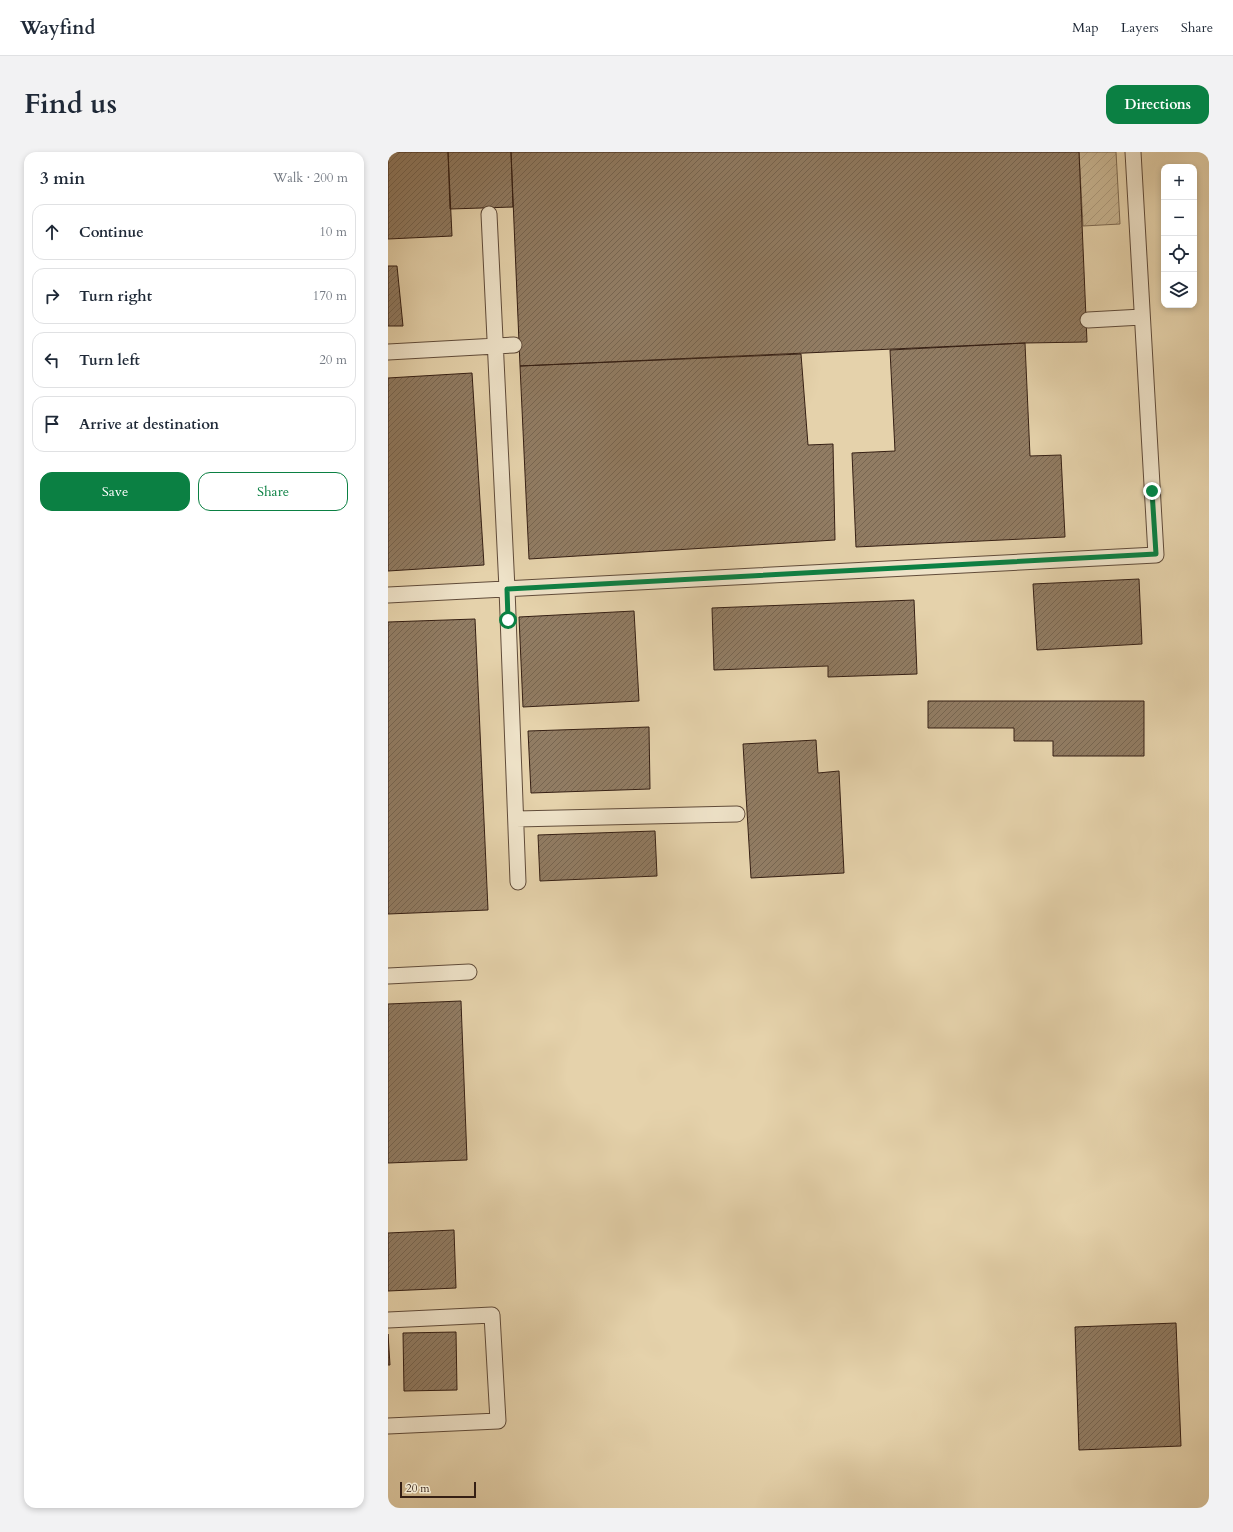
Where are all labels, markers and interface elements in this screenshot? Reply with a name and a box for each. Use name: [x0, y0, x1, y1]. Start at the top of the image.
text: Wayfind: [20, 15, 95, 41]
text: Map: [1072, 18, 1099, 37]
text: Layers: [1121, 18, 1159, 37]
text: Share: [1181, 18, 1213, 37]
text: Find us: [24, 85, 117, 123]
button: Directions: [1106, 85, 1209, 124]
map controls: [1161, 164, 1197, 308]
button: +: [1161, 164, 1197, 200]
text: 3 min: [40, 167, 85, 190]
text: Walk · 200 m: [273, 169, 348, 187]
button: −: [1161, 200, 1197, 236]
icon: ahead: [41, 221, 63, 243]
text: Continue: [79, 222, 144, 242]
text: 10 m: [319, 223, 347, 241]
button: locate: [1161, 236, 1197, 272]
button: layers: [1161, 272, 1197, 308]
icon: right: [41, 285, 63, 307]
text: Turn right: [79, 286, 152, 306]
text: 170 m: [313, 287, 347, 305]
icon: left: [41, 349, 63, 371]
text: Turn left: [79, 350, 140, 370]
text: 20 m: [319, 351, 347, 369]
icon: arrive: [41, 413, 63, 435]
text: Arrive at destination: [79, 414, 219, 434]
button: Save: [40, 472, 190, 511]
button: Share: [198, 472, 348, 511]
route end: [1143, 482, 1161, 500]
route start: [499, 611, 517, 629]
scale bar: [400, 1480, 476, 1499]
text: 20 m: [406, 1481, 430, 1496]

